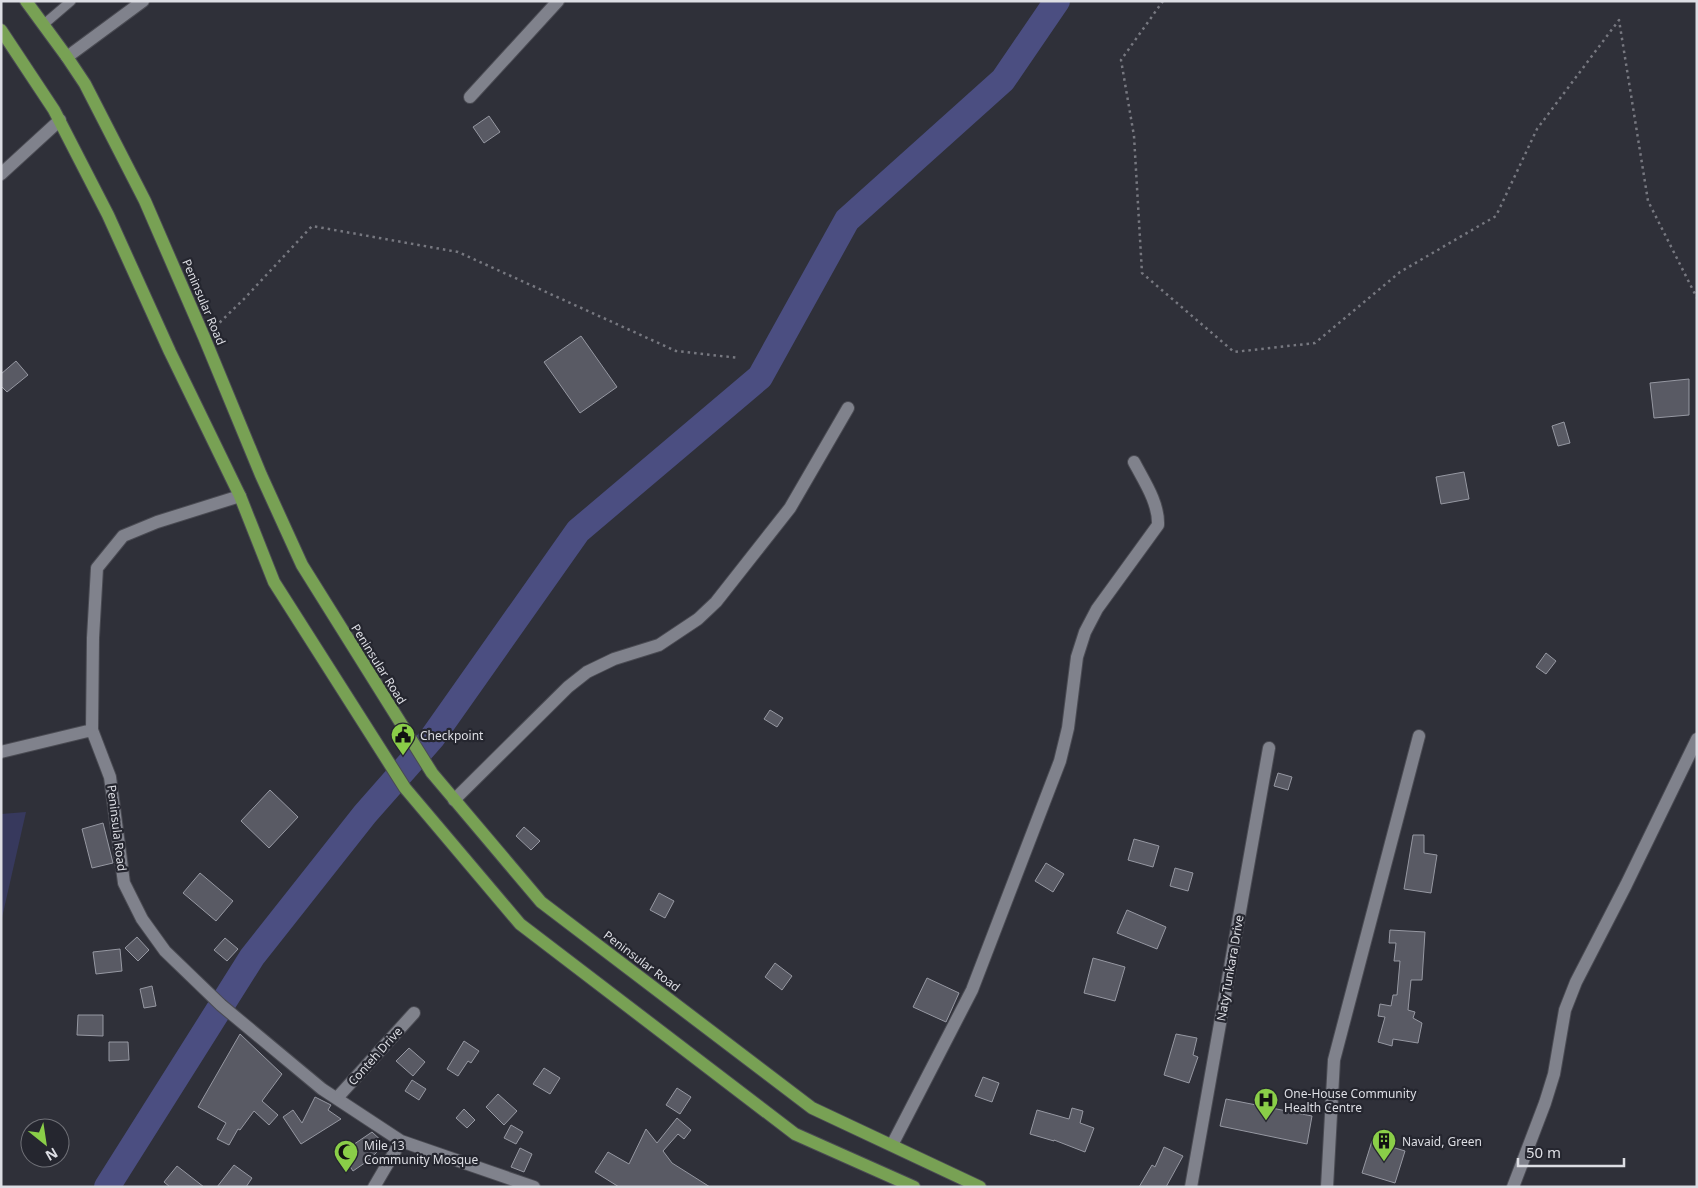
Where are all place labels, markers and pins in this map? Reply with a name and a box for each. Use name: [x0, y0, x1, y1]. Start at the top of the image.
public building icon: Checkpoint: [390, 722, 416, 756]
place label: Checkpoint: [420, 727, 484, 744]
place label: One-House Community Health Centre: [1284, 1085, 1417, 1116]
hospital icon: One-House Community Health Centre: [1253, 1087, 1279, 1121]
building icon: Navaid, Green: [1371, 1128, 1397, 1162]
place label: Navaid, Green: [1402, 1133, 1482, 1150]
place label: Mile 13 Community Mosque: [364, 1137, 478, 1168]
mosque icon: Mile 13 Community Mosque: [333, 1139, 359, 1173]

